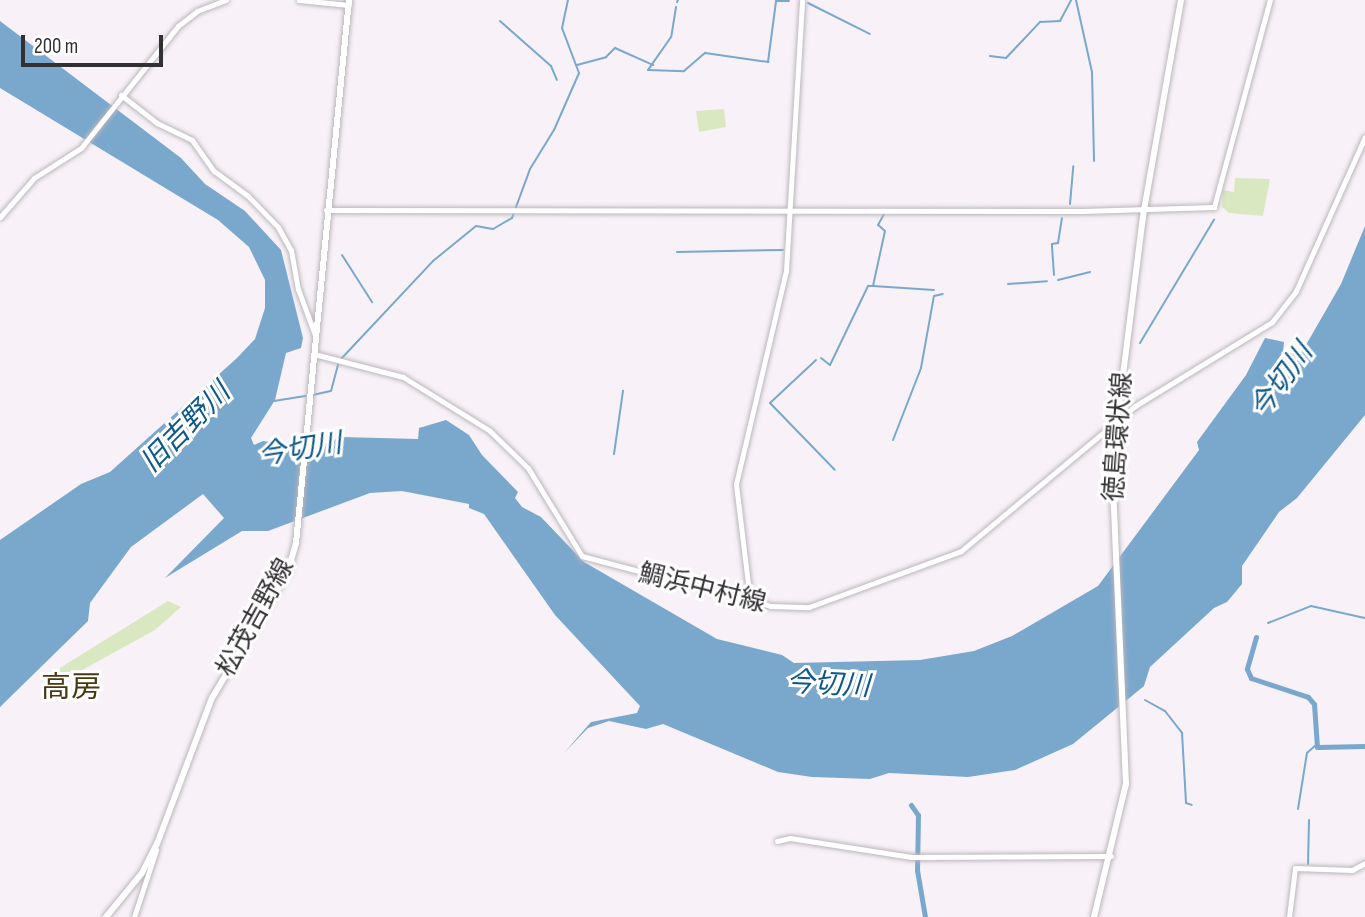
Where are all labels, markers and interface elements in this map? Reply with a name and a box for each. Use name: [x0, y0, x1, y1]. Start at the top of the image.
scale bar: [24, 21, 166, 65]
text: 200 m: [34, 34, 78, 59]
water label: 今切川: [1244, 337, 1320, 425]
street label: 徳島環状線: [1099, 371, 1139, 503]
water label: 旧吉野川: [135, 377, 237, 479]
water label: 今切川: [256, 427, 344, 473]
street label: 松茂吉野線: [211, 554, 301, 682]
street label: 鯛浜中村線: [635, 558, 769, 620]
water label: 今切川: [785, 666, 871, 704]
district label: 高房: [41, 670, 101, 706]

